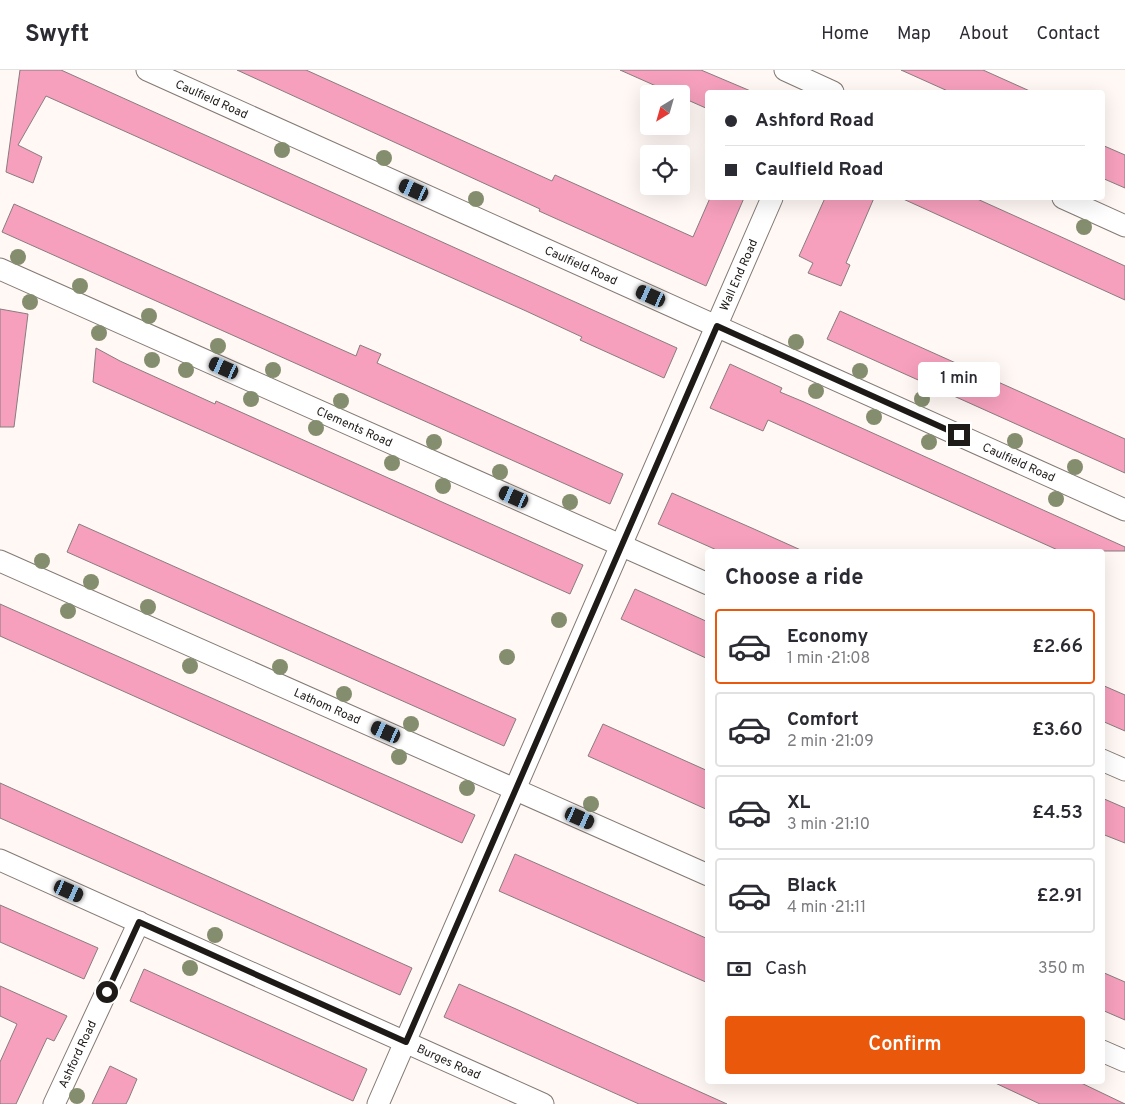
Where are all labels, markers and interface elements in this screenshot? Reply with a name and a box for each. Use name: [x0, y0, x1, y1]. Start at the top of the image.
text: Swyft: [25, 20, 89, 50]
text: Home: [821, 23, 869, 46]
text: Map: [897, 23, 931, 46]
text: About: [959, 23, 1008, 46]
text: Contact: [1036, 23, 1100, 46]
street label: Caulfield Road: [172, 77, 250, 123]
north arrow: [640, 85, 690, 135]
map controls: [640, 85, 690, 195]
text: Ashford Road: [755, 109, 874, 133]
button: locate: [640, 145, 690, 195]
text: Caulfield Road: [755, 158, 884, 182]
car: [397, 177, 430, 203]
street label: Wall End Road: [717, 237, 762, 314]
street label: Caulfield Road: [542, 243, 620, 290]
car: [634, 283, 667, 309]
car: [207, 355, 240, 381]
callout: 1 min: [918, 362, 1000, 398]
text: 1 min: [940, 369, 978, 389]
street label: Clements Road: [314, 404, 395, 452]
route end: [948, 424, 970, 446]
street label: Caulfield Road: [980, 440, 1057, 486]
car: [497, 484, 530, 510]
text: Choose a ride: [725, 565, 863, 592]
icon: car: [727, 624, 772, 669]
text: Economy: [787, 625, 868, 649]
text: £2.66: [1032, 635, 1083, 659]
text: 1 min · 21:08: [787, 649, 870, 669]
street label: Lathom Road: [291, 685, 363, 729]
icon: car: [727, 707, 772, 752]
text: Comfort: [787, 708, 859, 732]
text: £3.60: [1032, 718, 1083, 742]
car: [369, 719, 402, 745]
text: 2 min · 21:09: [787, 732, 874, 752]
icon: car: [727, 790, 772, 835]
text: XL: [787, 791, 810, 815]
text: £4.53: [1032, 801, 1083, 825]
car: [563, 805, 596, 831]
text: 3 min · 21:10: [787, 815, 870, 835]
icon: car: [727, 873, 772, 918]
text: Black: [787, 874, 837, 898]
car: [52, 878, 85, 904]
text: £2.91: [1036, 884, 1083, 908]
text: 4 min · 21:11: [787, 898, 866, 918]
icon: cash: [725, 955, 753, 983]
text: Cash: [765, 957, 807, 981]
text: 350 m: [1038, 959, 1085, 979]
route start: [96, 981, 118, 1003]
button: Confirm: [725, 1016, 1085, 1074]
street label: Ashford Road: [56, 1018, 101, 1091]
street label: Burges Road: [414, 1041, 483, 1084]

